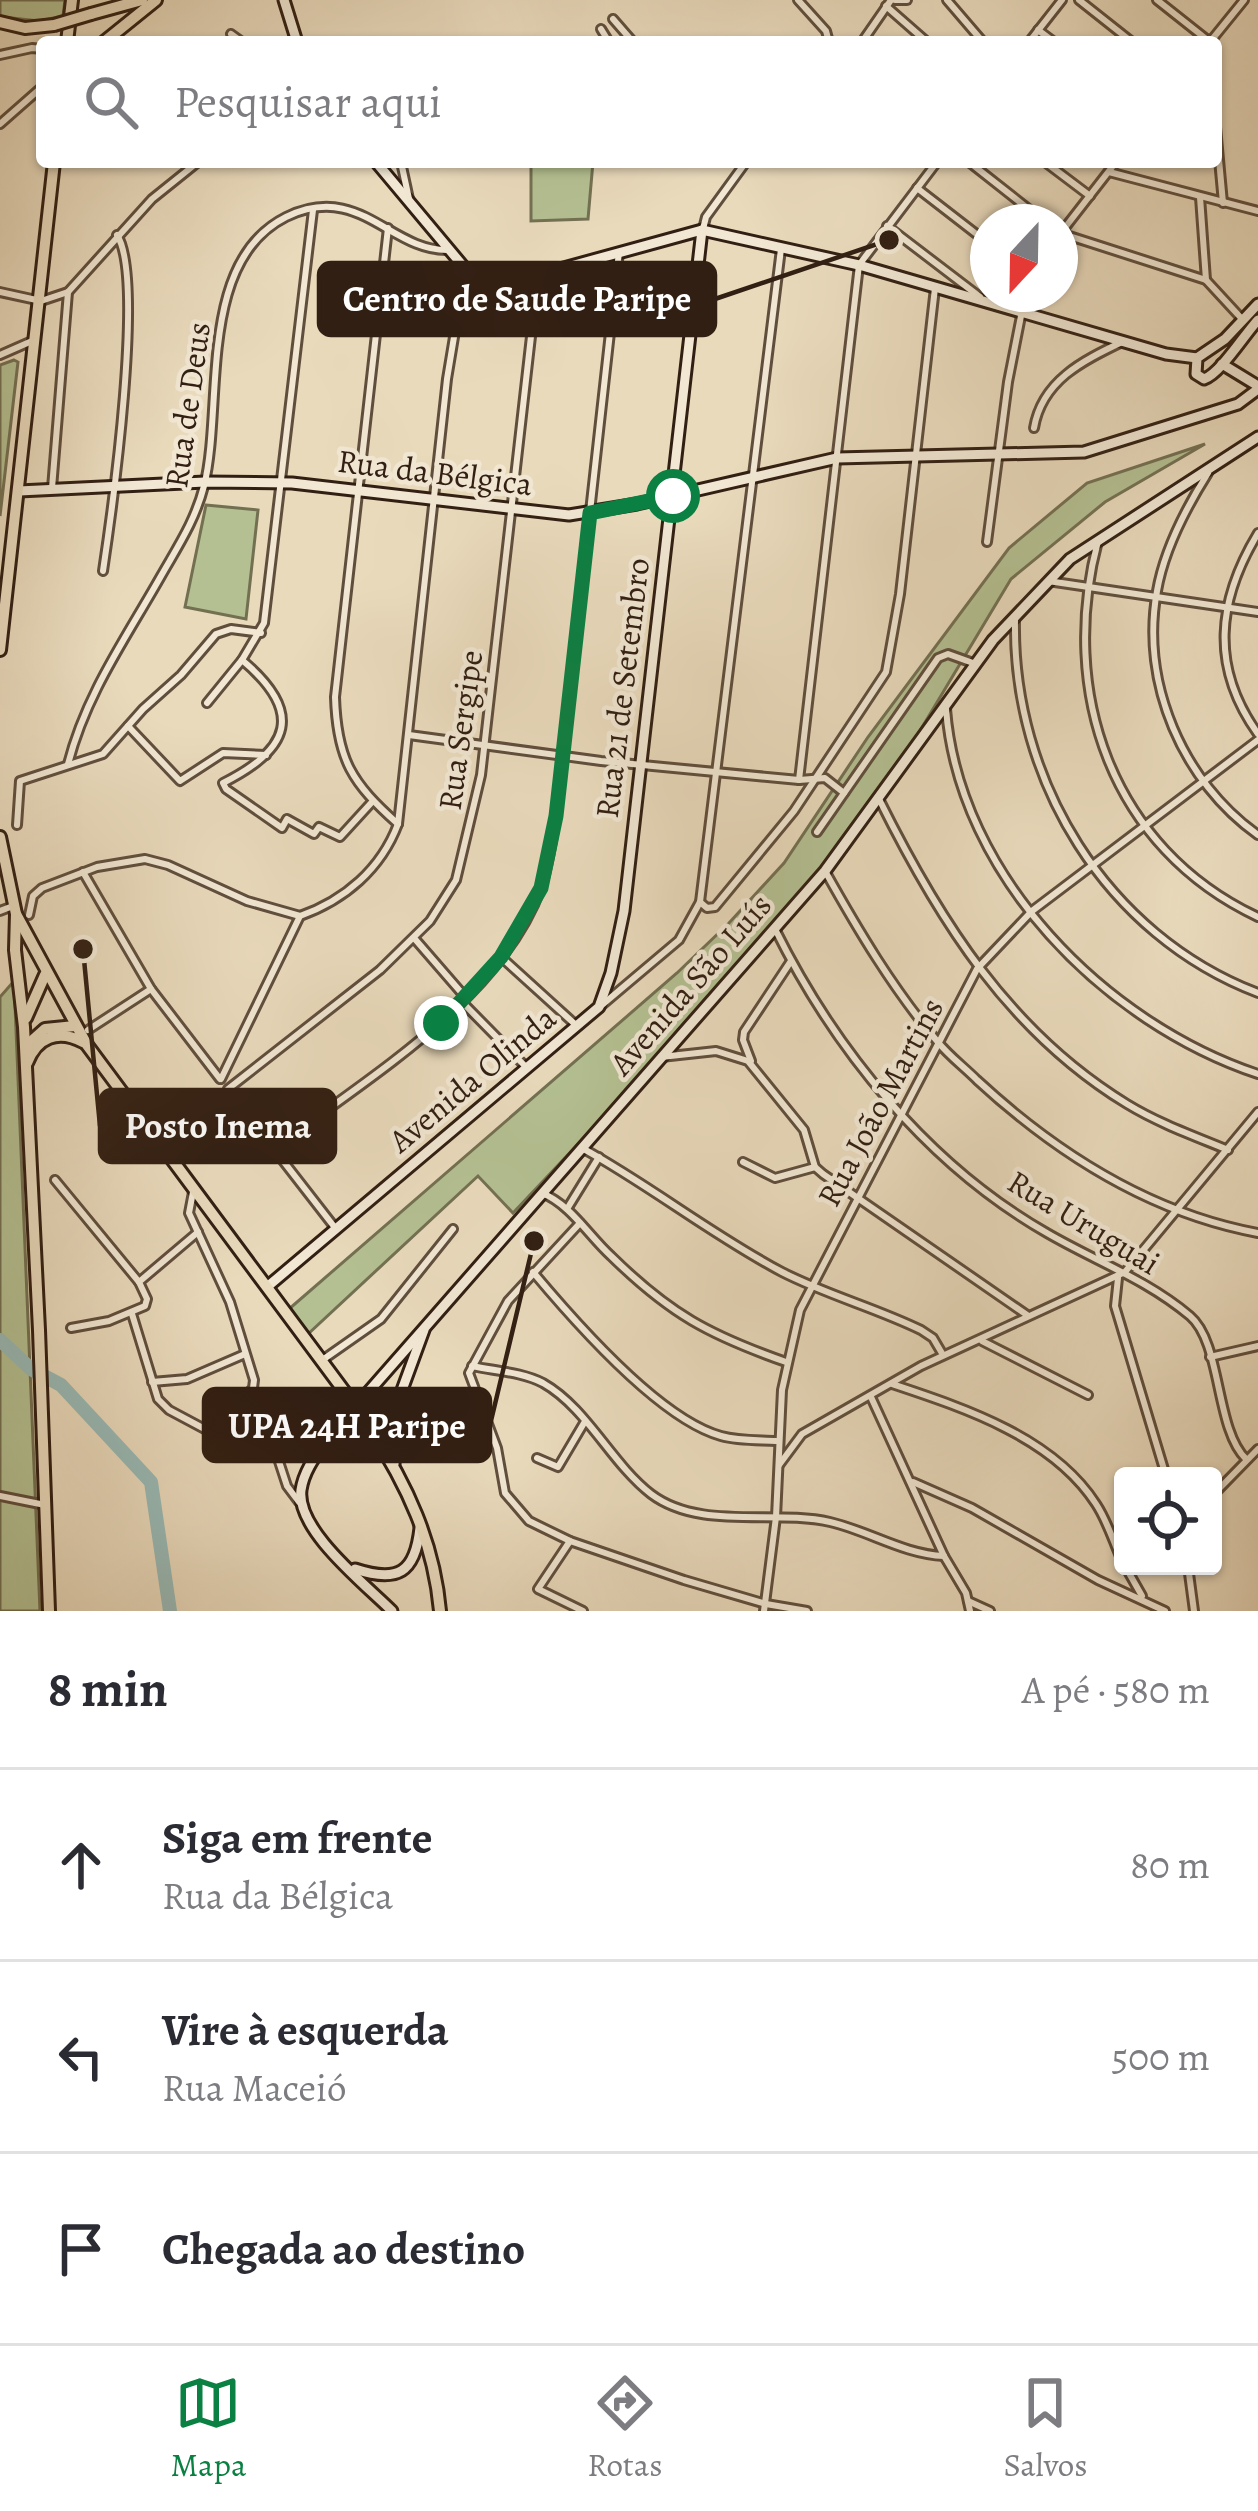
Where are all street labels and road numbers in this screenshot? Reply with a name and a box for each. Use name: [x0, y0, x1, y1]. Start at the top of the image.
street label: Rua de Deus: [153, 319, 221, 491]
street label: Rua da Bélgica: [335, 438, 535, 506]
street label: Rua 21 de Setembro: [584, 555, 660, 821]
street label: Rua Sergipe: [426, 647, 494, 813]
street label: Avenida São Luís: [598, 884, 781, 1085]
street label: Rua João Martins: [806, 990, 954, 1214]
street label: Avenida Olinda: [378, 995, 566, 1163]
street label: Rua Uruguai: [999, 1159, 1169, 1285]

